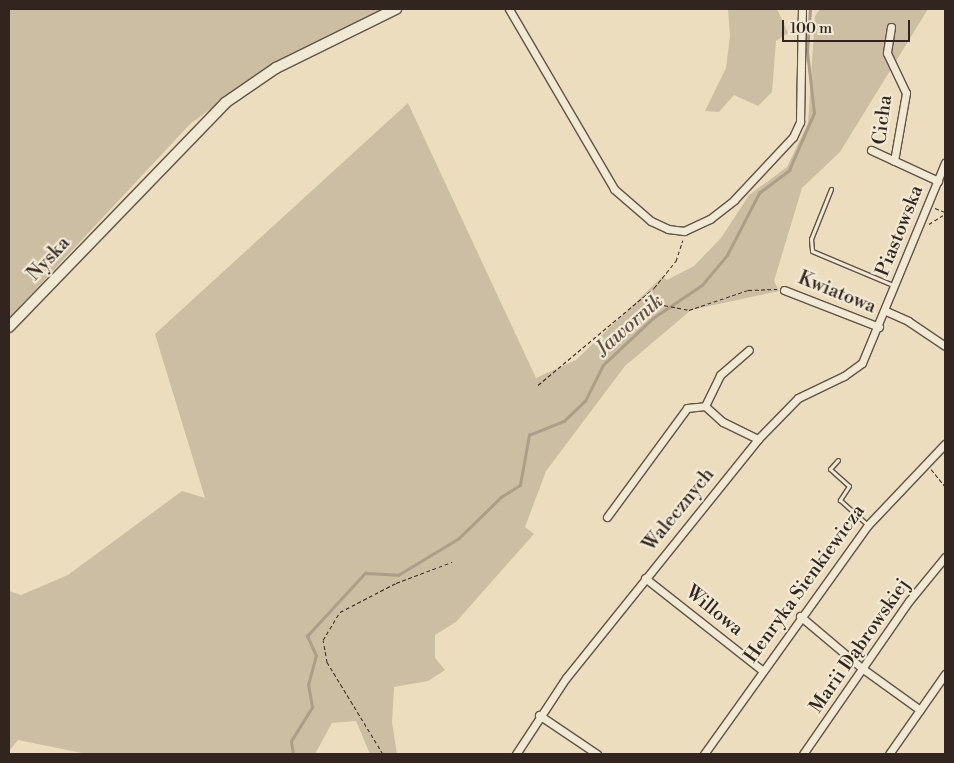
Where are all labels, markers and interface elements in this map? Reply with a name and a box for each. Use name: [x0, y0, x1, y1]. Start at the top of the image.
scale bar: [784, 10, 912, 42]
text: 100 m: [790, 19, 832, 38]
street label: Cicha: [869, 94, 897, 146]
street label: Piastowska: [871, 182, 929, 280]
street label: Nyska: [23, 232, 75, 286]
street label: Kwiatowa: [795, 267, 879, 319]
water label: Jawornik: [592, 289, 668, 361]
street label: Walecznych: [639, 464, 719, 556]
street label: Henryka Sienkiewicza: [740, 501, 870, 667]
street label: Marii Dąbrowskiej: [805, 574, 915, 718]
street label: Willowa: [681, 581, 747, 641]

